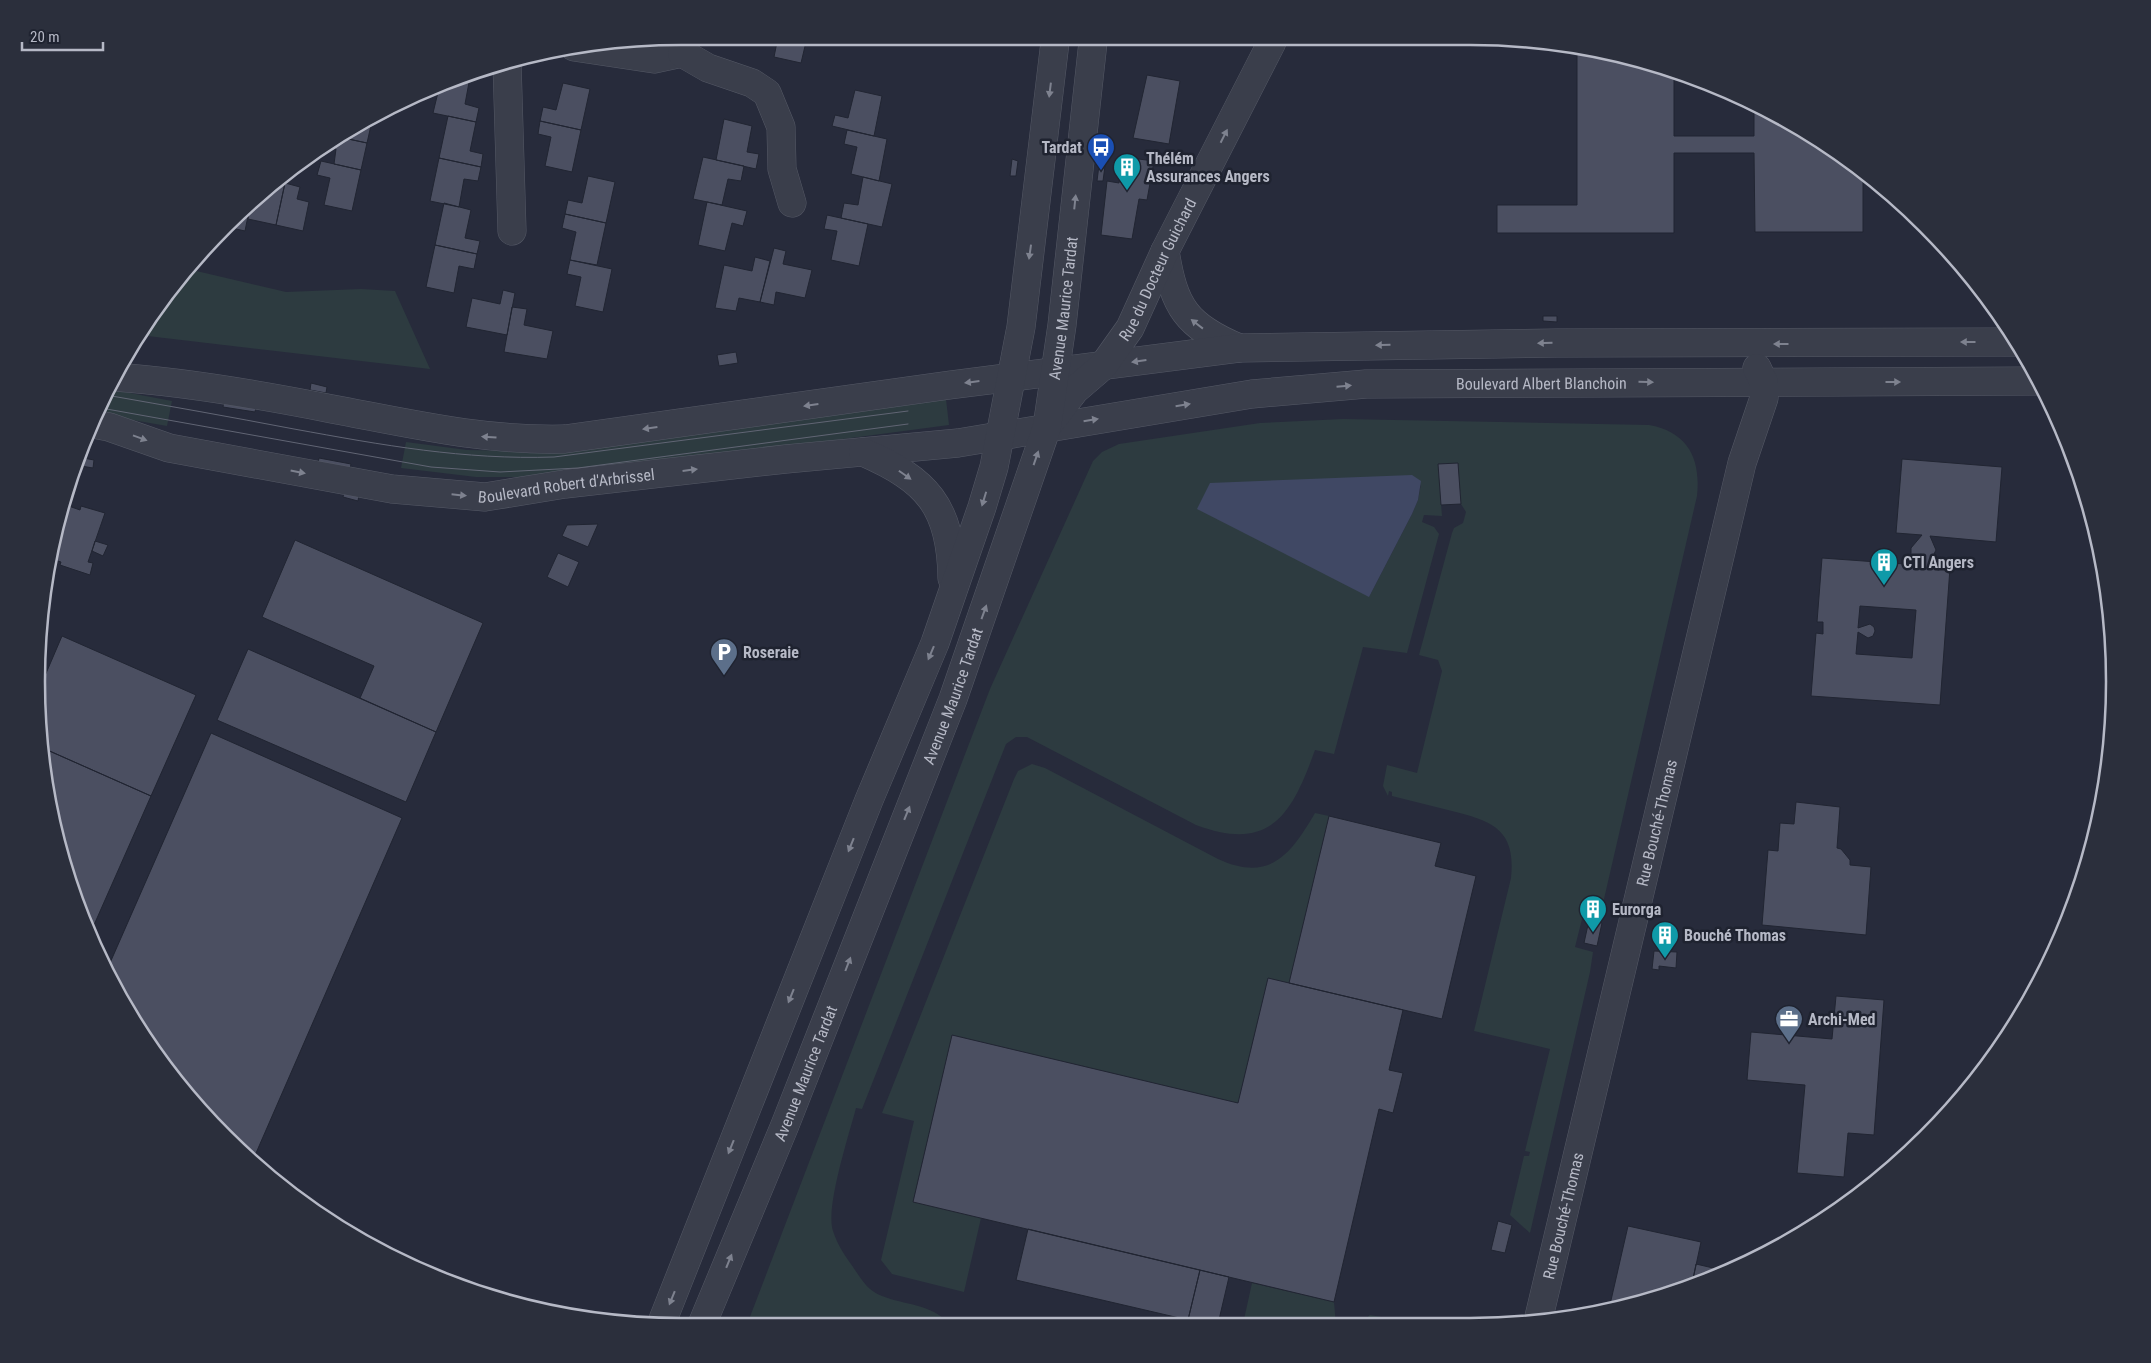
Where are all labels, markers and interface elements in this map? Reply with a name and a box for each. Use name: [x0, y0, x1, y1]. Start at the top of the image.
scale bar: [22, 20, 104, 52]
text: 20 m: [30, 28, 60, 46]
one-way arrow: [1046, 83, 1054, 99]
one-way arrow: [1220, 129, 1228, 143]
bus stop icon: Tardat: [1086, 132, 1116, 171]
place label: Tardat: [1042, 138, 1082, 157]
place label: Thélém Assurances Angers: [1146, 149, 1270, 186]
building icon: Thélém Assurances Angers: [1112, 152, 1142, 191]
one-way arrow: [1071, 193, 1079, 209]
street label: Rue du Docteur Guichard: [1115, 195, 1200, 345]
street label: Avenue Maurice Tardat: [1045, 235, 1082, 381]
one-way arrow: [1025, 244, 1033, 260]
one-way arrow: [1190, 319, 1204, 329]
one-way arrow: [1960, 338, 1976, 346]
one-way arrow: [1537, 339, 1553, 347]
one-way arrow: [1773, 340, 1789, 348]
one-way arrow: [1375, 341, 1391, 349]
one-way arrow: [1130, 358, 1146, 366]
street label: Boulevard Albert Blanchoin: [1456, 374, 1627, 394]
one-way arrow: [964, 378, 980, 386]
one-way arrow: [1639, 378, 1655, 386]
one-way arrow: [1885, 378, 1901, 386]
one-way arrow: [1336, 381, 1352, 389]
one-way arrow: [1175, 400, 1191, 408]
one-way arrow: [803, 402, 819, 410]
one-way arrow: [1083, 416, 1099, 424]
one-way arrow: [642, 424, 658, 432]
one-way arrow: [480, 433, 496, 441]
one-way arrow: [133, 434, 148, 442]
one-way arrow: [1033, 451, 1040, 466]
street label: Boulevard Robert d'Arbrissel: [477, 465, 656, 507]
one-way arrow: [682, 466, 698, 474]
one-way arrow: [291, 469, 307, 477]
one-way arrow: [898, 470, 912, 480]
one-way arrow: [451, 491, 467, 499]
one-way arrow: [980, 492, 988, 507]
building icon: CTI Angers: [1869, 547, 1899, 586]
place label: CTI Angers: [1903, 553, 1974, 572]
one-way arrow: [981, 605, 988, 620]
street label: Avenue Maurice Tardat: [919, 625, 987, 767]
parking icon: Roseraie: [709, 637, 739, 676]
place label: Roseraie: [743, 643, 799, 662]
one-way arrow: [927, 646, 935, 661]
street label: Rue Bouché-Thomas: [1633, 758, 1681, 888]
one-way arrow: [903, 805, 911, 820]
one-way arrow: [847, 838, 855, 853]
building icon: Eurorga: [1578, 894, 1608, 933]
place label: Eurorga: [1612, 900, 1662, 919]
building icon: Bouché Thomas: [1650, 920, 1680, 959]
place label: Bouché Thomas: [1684, 926, 1786, 945]
one-way arrow: [845, 956, 852, 971]
one-way arrow: [787, 989, 795, 1004]
street label: Avenue Maurice Tardat: [770, 1003, 841, 1144]
office icon: Archi-Med: [1774, 1004, 1804, 1043]
place label: Archi-Med: [1808, 1010, 1876, 1029]
one-way arrow: [727, 1140, 735, 1154]
street label: Rue Bouché-Thomas: [1539, 1151, 1588, 1281]
one-way arrow: [725, 1253, 733, 1268]
one-way arrow: [667, 1291, 675, 1305]

